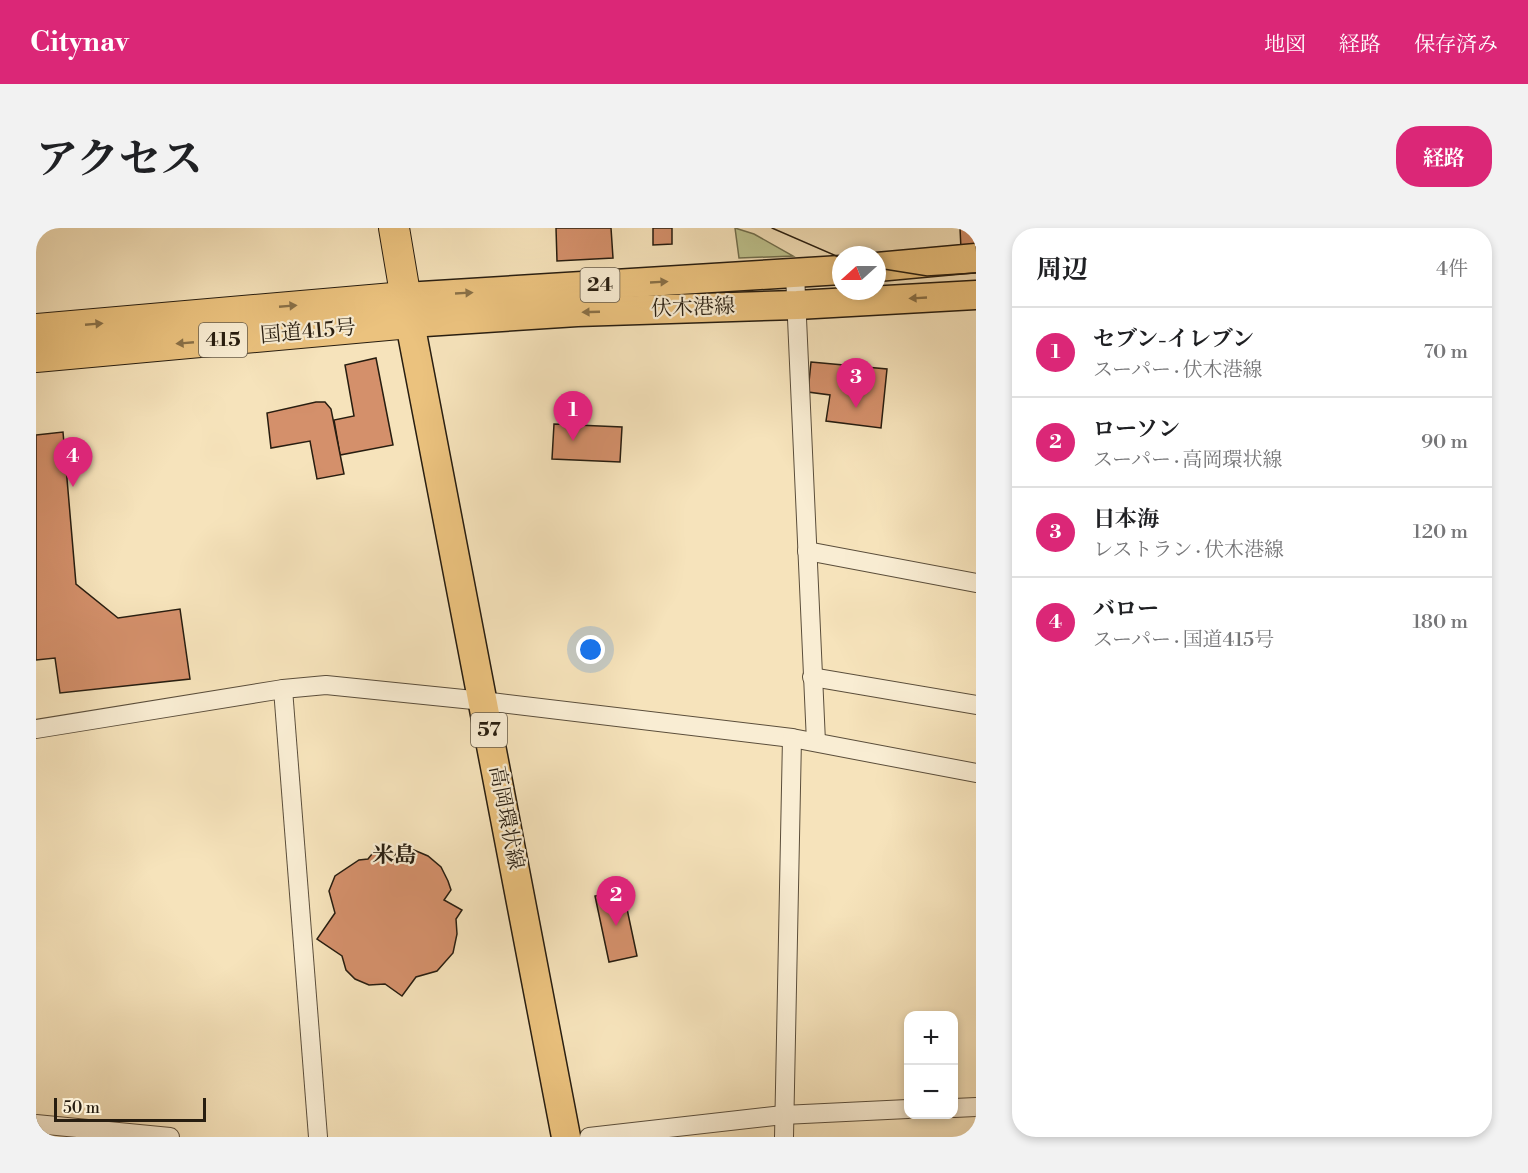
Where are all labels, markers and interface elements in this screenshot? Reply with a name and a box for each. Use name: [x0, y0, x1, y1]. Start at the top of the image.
text: Citynav: [30, 25, 129, 60]
text: 地図: [1264, 32, 1306, 58]
text: 経路: [1339, 32, 1381, 58]
text: 保存済み: [1414, 32, 1498, 58]
button: 経路: [1396, 126, 1492, 187]
text: アクセス: [36, 134, 203, 187]
north arrow: [832, 246, 886, 300]
text: 周辺: [1036, 254, 1088, 286]
text: 4件: [1436, 257, 1468, 282]
road number: 24: [580, 268, 620, 302]
one-way arrow: [649, 277, 668, 286]
one-way arrow: [454, 288, 473, 298]
street label: 伏木港線: [651, 294, 735, 322]
one-way arrow: [908, 294, 927, 303]
one-way arrow: [279, 301, 298, 311]
one-way arrow: [582, 307, 601, 316]
street label: 国道415号: [259, 315, 357, 349]
one-way arrow: [85, 319, 104, 329]
road number: 415: [199, 323, 247, 357]
text: セブン-イレブン: [1093, 326, 1254, 353]
one-way arrow: [175, 338, 194, 348]
text: 1: [1051, 340, 1060, 365]
text: 70 m: [1424, 340, 1468, 365]
pin: 3: [836, 358, 876, 408]
text: スーパー · 伏木港線: [1093, 358, 1263, 383]
pin: 1: [554, 392, 592, 441]
text: ローソン: [1093, 416, 1180, 443]
text: 2: [1049, 430, 1062, 455]
text: 90 m: [1421, 430, 1468, 455]
pin: 4: [54, 438, 93, 487]
text: スーパー · 高岡環状線: [1093, 448, 1283, 473]
text: 日本海: [1093, 506, 1159, 533]
text: 3: [1049, 520, 1062, 545]
text: 120 m: [1413, 520, 1468, 545]
text: レストラン · 伏木港線: [1093, 538, 1284, 563]
text: バロー: [1093, 596, 1159, 623]
text: 4: [1049, 610, 1062, 635]
text: 180 m: [1413, 610, 1468, 635]
text: スーパー · 国道415号: [1093, 628, 1274, 653]
your location: [576, 635, 605, 664]
road number: 57: [471, 713, 507, 747]
street label: 高岡環状線: [483, 764, 529, 872]
district label: 米島: [372, 842, 416, 869]
pin: 2: [596, 876, 636, 926]
map controls: [904, 1011, 958, 1119]
button: +: [904, 1011, 958, 1065]
button: −: [904, 1065, 958, 1119]
scale bar: [54, 1095, 206, 1122]
text: 50 m: [63, 1098, 100, 1118]

